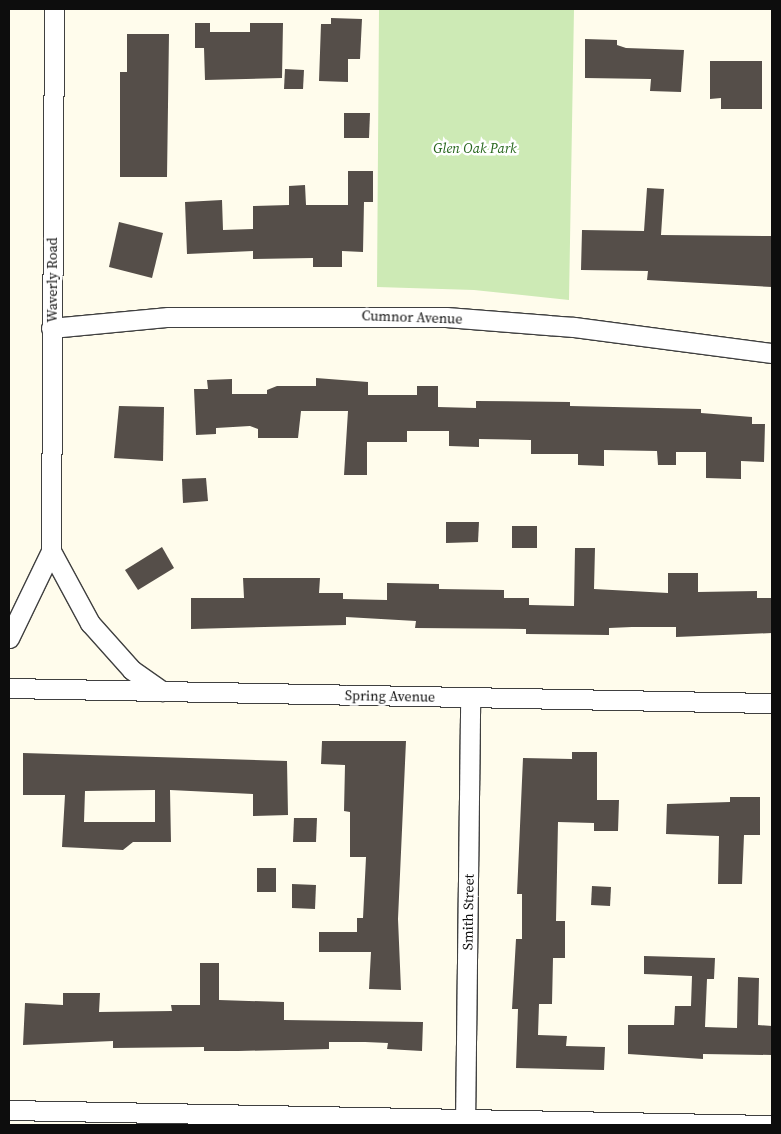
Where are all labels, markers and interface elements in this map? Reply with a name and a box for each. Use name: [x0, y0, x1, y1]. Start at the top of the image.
park label: Glen Oak Park: [433, 140, 517, 156]
street label: Waverly Road: [44, 237, 60, 323]
street label: Cumnor Avenue: [361, 307, 463, 327]
street label: Spring Avenue: [345, 687, 435, 705]
street label: Smith Street: [459, 874, 477, 950]

